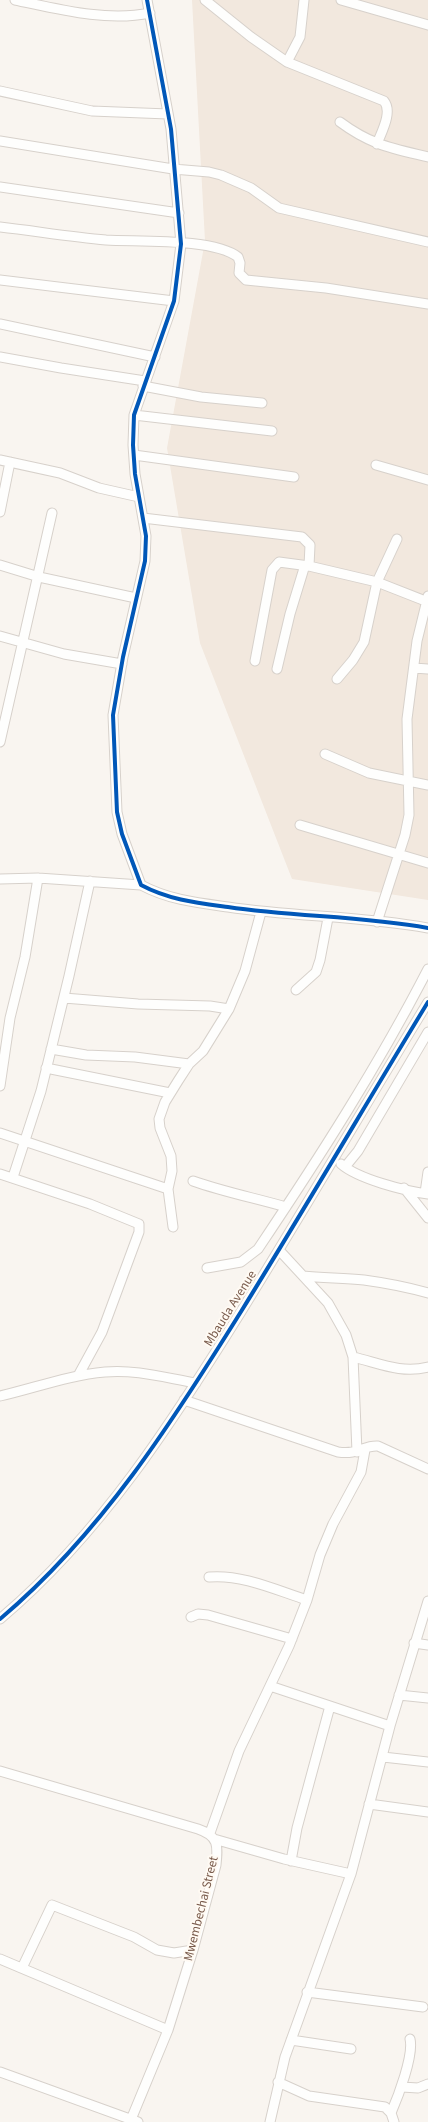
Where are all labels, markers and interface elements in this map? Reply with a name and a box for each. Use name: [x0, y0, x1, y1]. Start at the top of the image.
street label: Mbauda Avenue: [201, 1268, 261, 1350]
street label: Mwembechai Street: [181, 1855, 223, 1963]

